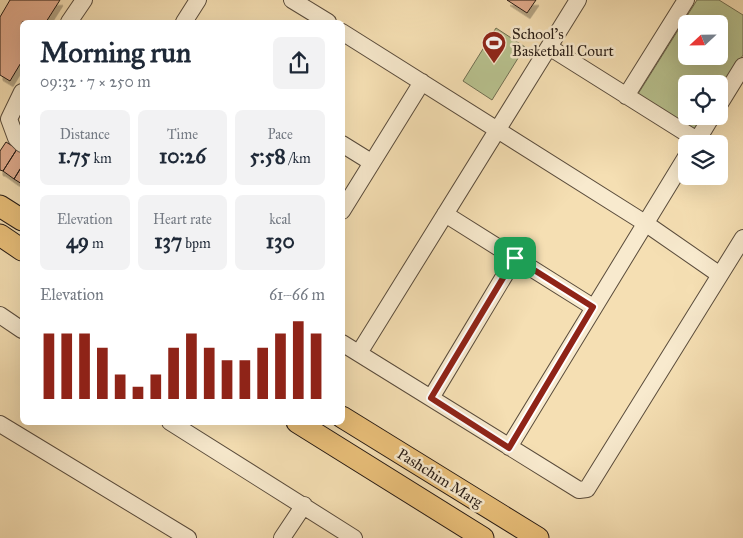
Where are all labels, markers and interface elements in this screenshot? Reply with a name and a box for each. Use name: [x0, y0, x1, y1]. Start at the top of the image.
north arrow: [678, 15, 728, 65]
map controls: [678, 15, 728, 185]
place label: School's Basketball Court: [512, 25, 615, 60]
sports icon: School's Basketball Court: [481, 30, 507, 64]
text: Morning run: [40, 35, 191, 70]
button: share: [273, 37, 325, 89]
text: 09:32 · 7 × 250 m: [40, 72, 151, 91]
button: locate: [678, 75, 728, 125]
text: Distance: [60, 126, 110, 143]
text: Time: [167, 126, 198, 143]
text: Pace: [267, 126, 293, 143]
button: layers: [678, 135, 728, 185]
text: 1.75: [58, 143, 90, 169]
text: 10:26: [159, 143, 206, 169]
text: 5:58: [250, 143, 286, 169]
text: km: [90, 150, 112, 167]
text: /km: [286, 150, 311, 167]
text: Elevation: [57, 211, 113, 228]
text: Heart rate: [153, 211, 212, 228]
text: kcal: [269, 211, 291, 228]
text: 49: [66, 228, 89, 254]
text: 137: [154, 228, 182, 254]
text: 130: [266, 228, 295, 254]
text: m: [89, 235, 104, 252]
text: bpm: [182, 235, 211, 252]
pin: [494, 237, 536, 279]
icon: arrive: [501, 244, 529, 272]
text: Elevation: [40, 285, 104, 304]
text: 61–66 m: [269, 285, 325, 304]
street label: Pashchim Marg: [394, 445, 487, 512]

